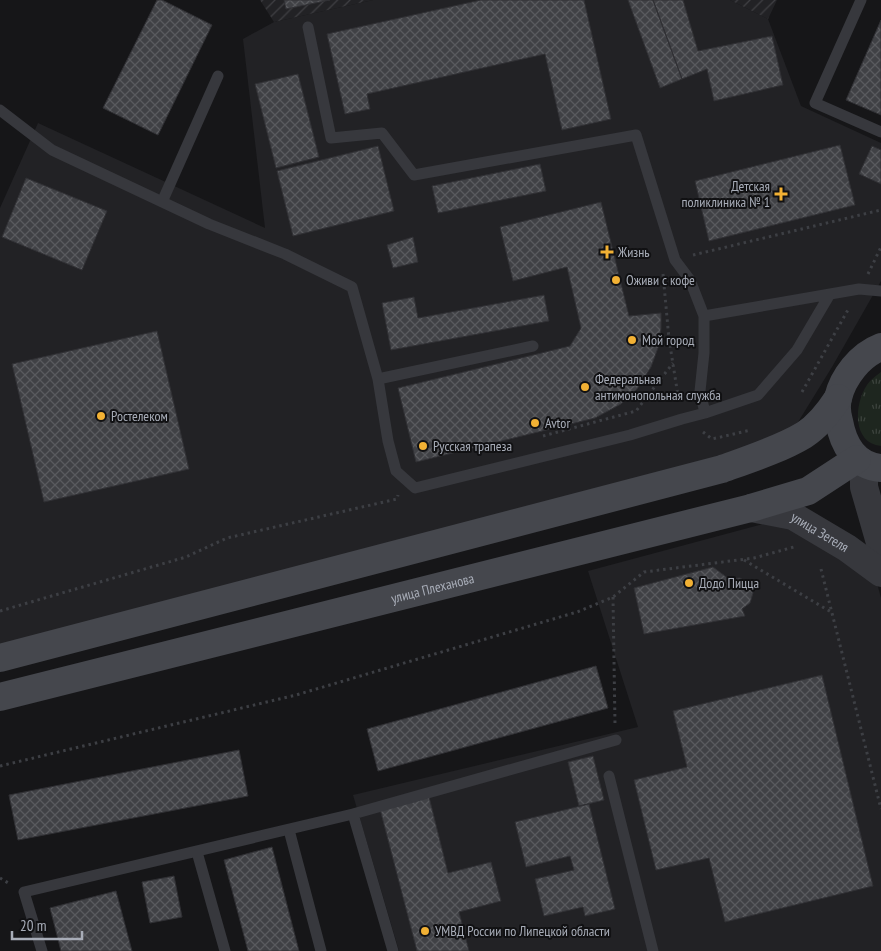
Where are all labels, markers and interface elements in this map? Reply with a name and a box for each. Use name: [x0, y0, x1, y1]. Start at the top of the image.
place label: Детская поликлиника № 1: [682, 177, 770, 211]
marker: Детская поликлиника № 1: [774, 187, 788, 201]
place label: Жизнь: [617, 243, 650, 261]
marker: Жизнь: [600, 245, 614, 259]
place label: Оживи с кофе: [626, 271, 695, 289]
marker: Оживи с кофе: [610, 274, 622, 286]
place label: Мой город: [642, 331, 694, 349]
marker: Мой город: [626, 334, 638, 346]
place label: Федеральная антимонопольная служба: [595, 370, 721, 404]
marker: Федеральная антимонопольная служба: [579, 381, 591, 393]
place label: Ростелеком: [111, 407, 168, 425]
marker: Ростелеком: [95, 410, 107, 422]
place label: Avtor: [545, 414, 570, 432]
marker: Avtor: [529, 417, 541, 429]
place label: Русская трапеза: [433, 437, 512, 455]
marker: Русская трапеза: [417, 440, 429, 452]
street label: улица Зегеля: [788, 508, 852, 556]
street label: улица Плеханова: [389, 569, 476, 607]
place label: Додо Пицца: [699, 574, 759, 592]
marker: Додо Пицца: [683, 577, 695, 589]
scale bar: [12, 908, 82, 940]
text: 20 m: [20, 916, 46, 935]
place label: УМВД России по Липецкой области: [435, 922, 610, 940]
marker: УМВД России по Липецкой области: [419, 925, 431, 937]

